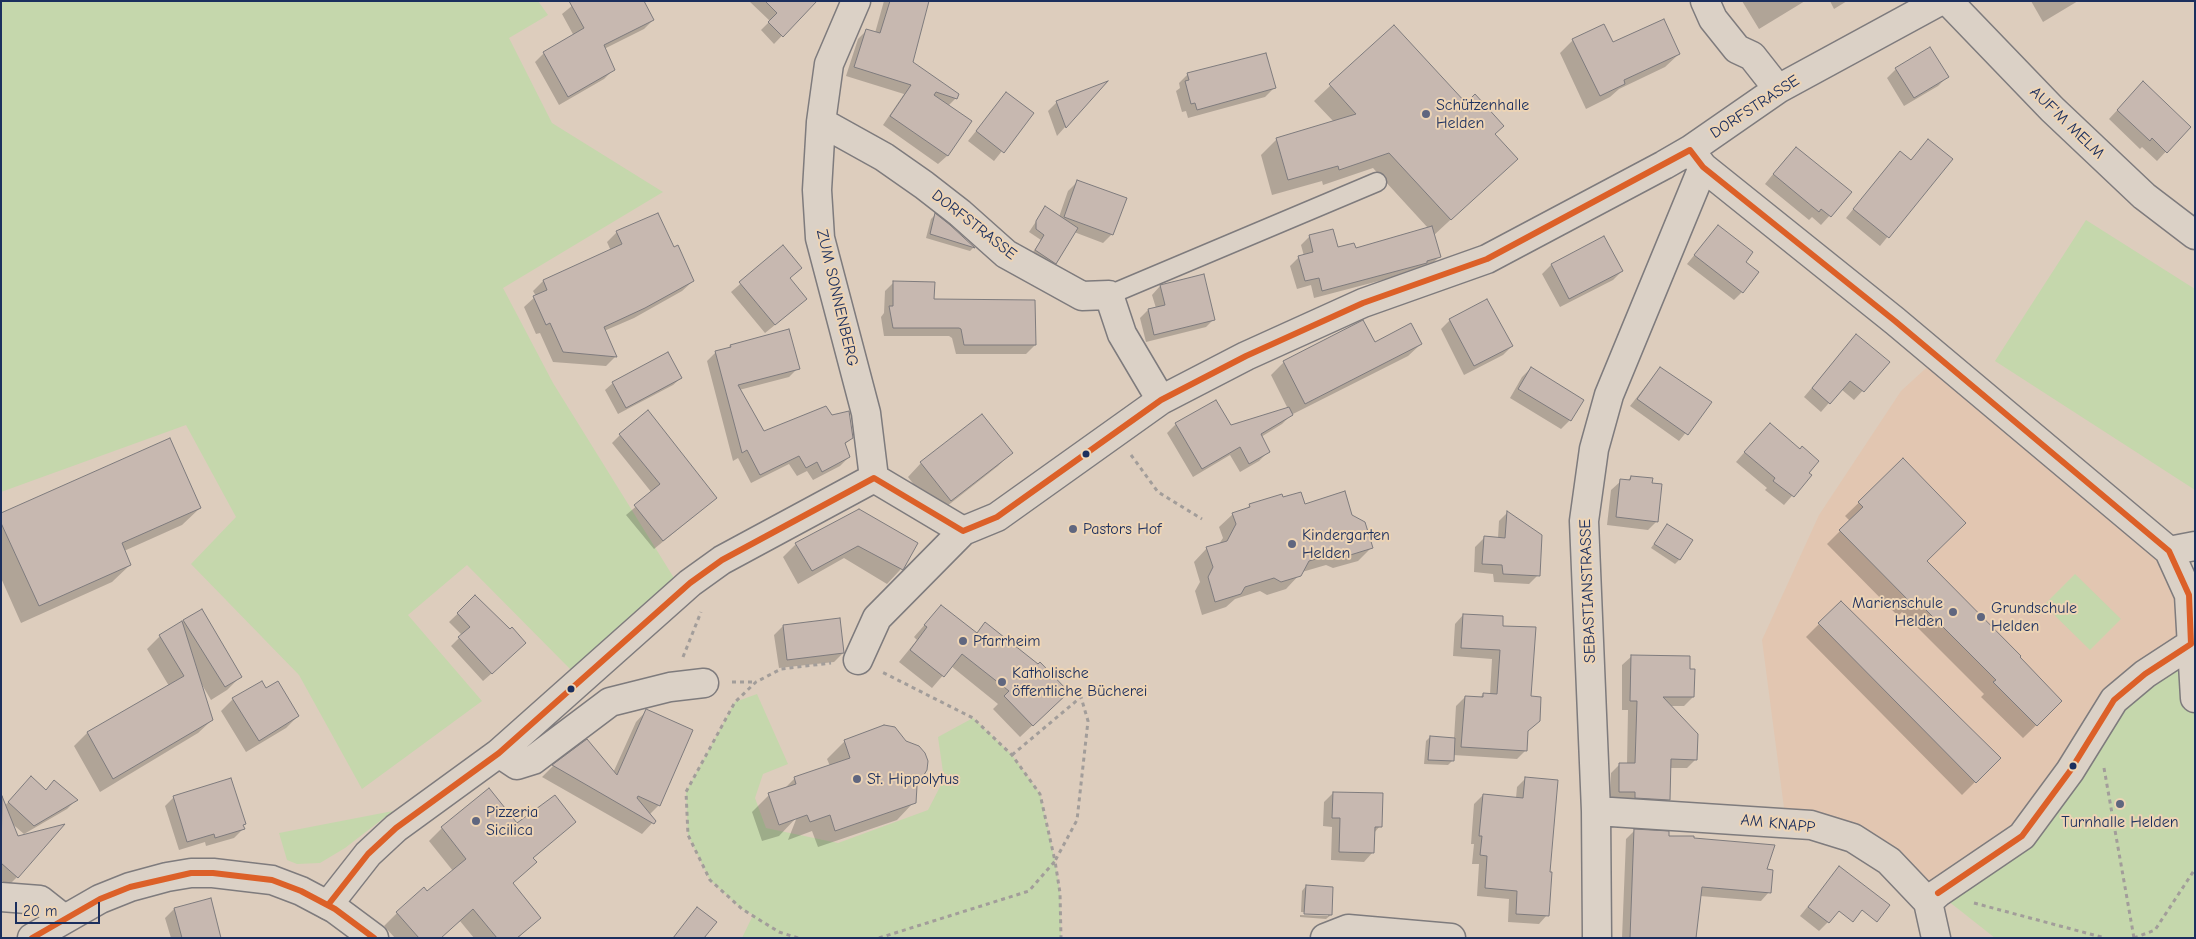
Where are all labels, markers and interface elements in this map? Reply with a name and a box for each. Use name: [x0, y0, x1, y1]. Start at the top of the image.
street label: DORFSTRASSE: [1707, 71, 1803, 143]
street label: AUF'M MELM: [2026, 83, 2108, 163]
place label: Schützenhalle Helden: [1436, 95, 1529, 133]
marker: Schützenhalle Helden: [1420, 108, 1432, 120]
street label: DORFSTRASSE: [928, 186, 1020, 264]
street label: ZUM SONNENBERG: [812, 228, 862, 368]
unlabelled marker: [1081, 449, 1091, 459]
place label: Pastors Hof: [1083, 519, 1162, 539]
street label: SEBASTIANSTRASSE: [1576, 519, 1600, 663]
marker: Pastors Hof: [1067, 523, 1079, 535]
place label: Kindergarten Helden: [1302, 525, 1390, 563]
marker: Kindergarten Helden: [1286, 538, 1298, 550]
place label: Marienschule Helden: [1852, 593, 1943, 631]
place label: Grundschule Helden: [1991, 598, 2077, 636]
marker: Marienschule Helden: [1947, 606, 1959, 618]
marker: Grundschule Helden: [1975, 611, 1987, 623]
place label: Pfarrheim: [973, 631, 1041, 651]
marker: Pfarrheim: [957, 635, 969, 647]
place label: Katholische öffentliche Bücherei: [1012, 663, 1147, 701]
marker: Katholische öffentliche Bücherei: [996, 676, 1008, 688]
unlabelled marker: [566, 684, 576, 694]
unlabelled marker: [2068, 761, 2078, 771]
place label: St. Hippolytus: [867, 769, 959, 789]
marker: St. Hippolytus: [851, 773, 863, 785]
marker: Turnhalle Helden: [2114, 798, 2126, 810]
place label: Pizzeria Sicilica: [486, 802, 538, 840]
street label: AM KNAPP: [1740, 811, 1816, 837]
place label: Turnhalle Helden: [2061, 812, 2179, 832]
marker: Pizzeria Sicilica: [470, 815, 482, 827]
scale bar: [18, 892, 102, 924]
text: 20 m: [23, 902, 57, 920]

